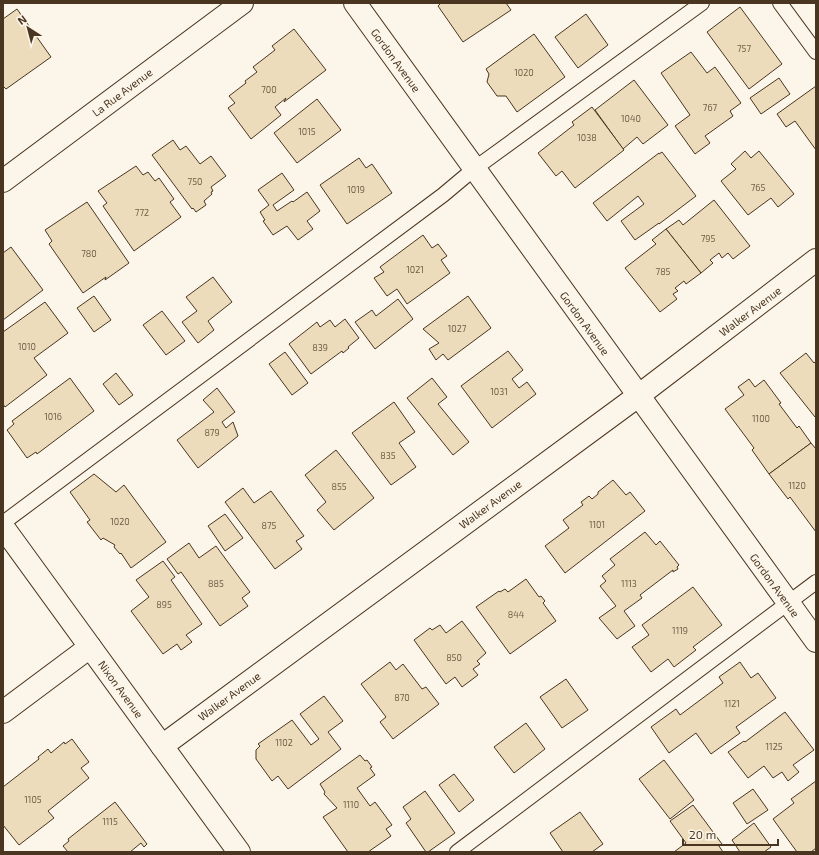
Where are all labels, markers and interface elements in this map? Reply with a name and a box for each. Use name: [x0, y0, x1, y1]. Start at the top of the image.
north arrow: [8, 8, 48, 48]
text: N: [15, 12, 29, 27]
street label: Gordon Avenue: [369, 26, 423, 94]
house number: 757: [737, 43, 751, 54]
street label: La Rue Avenue: [89, 65, 155, 119]
house number: 1020: [514, 67, 534, 78]
house number: 700: [261, 84, 277, 95]
house number: 767: [703, 102, 718, 113]
house number: 1040: [621, 113, 641, 124]
house number: 1015: [298, 126, 316, 137]
house number: 1038: [577, 132, 597, 143]
house number: 750: [188, 176, 202, 187]
house number: 765: [751, 182, 765, 193]
house number: 1019: [347, 184, 365, 195]
house number: 772: [135, 207, 149, 218]
house number: 795: [701, 233, 715, 244]
house number: 780: [81, 248, 97, 259]
house number: 1021: [406, 264, 424, 275]
house number: 785: [656, 266, 671, 277]
street label: Walker Avenue: [716, 283, 784, 339]
street label: Gordon Avenue: [558, 289, 612, 357]
house number: 1027: [448, 323, 467, 334]
house number: 1010: [18, 341, 36, 352]
house number: 839: [312, 342, 328, 353]
house number: 1031: [490, 386, 508, 397]
house number: 1016: [44, 411, 62, 422]
house number: 1100: [752, 413, 770, 424]
house number: 879: [204, 427, 220, 438]
house number: 835: [380, 450, 396, 461]
street label: Walker Avenue: [456, 477, 524, 531]
house number: 1120: [788, 480, 806, 491]
house number: 855: [331, 481, 347, 492]
house number: 1020: [110, 516, 130, 527]
house number: 1101: [589, 519, 605, 530]
house number: 875: [262, 520, 277, 531]
street label: Gordon Avenue: [748, 551, 802, 619]
house number: 885: [208, 578, 224, 589]
house number: 1113: [621, 578, 637, 589]
house number: 895: [156, 599, 172, 610]
house number: 844: [508, 609, 525, 620]
house number: 1119: [672, 625, 688, 636]
house number: 850: [446, 652, 462, 663]
street label: Nixon Avenue: [96, 658, 146, 720]
street label: Walker Avenue: [195, 669, 263, 723]
house number: 870: [394, 692, 410, 703]
house number: 1121: [724, 698, 740, 709]
house number: 1102: [275, 737, 293, 748]
house number: 1125: [765, 741, 783, 752]
house number: 1105: [24, 794, 42, 805]
house number: 1110: [343, 799, 359, 810]
house number: 1115: [102, 816, 118, 827]
scale bar: [683, 821, 778, 847]
text: 20 m: [689, 827, 716, 841]

